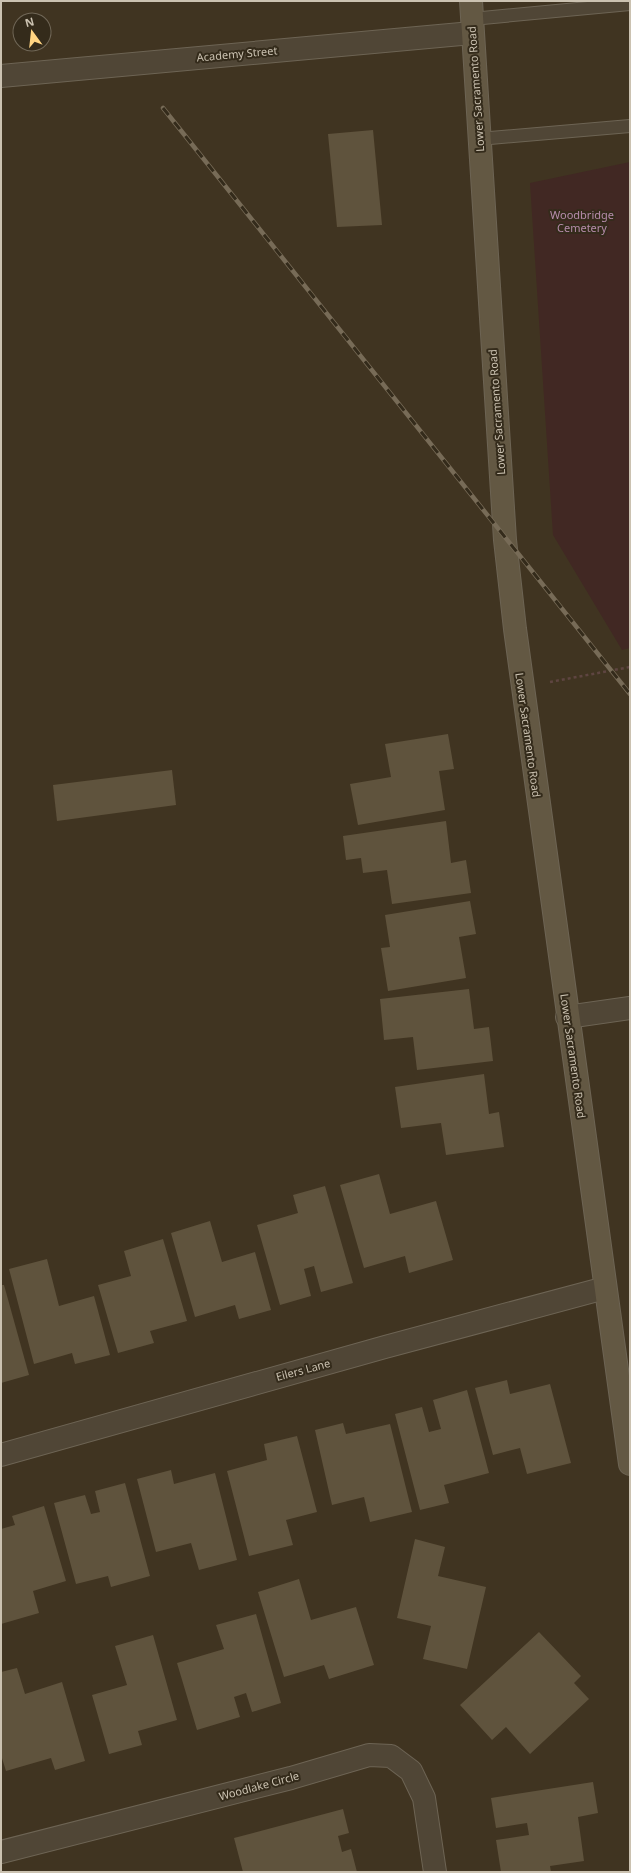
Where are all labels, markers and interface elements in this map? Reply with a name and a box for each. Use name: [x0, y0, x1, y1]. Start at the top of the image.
north arrow: [12, 12, 52, 52]
text: N: [23, 13, 36, 30]
street label: Lower Sacramento Road: [464, 26, 487, 152]
street label: Academy Street: [196, 43, 278, 64]
park label: Woodbridge Cemetery: [550, 207, 614, 235]
street label: Lower Sacramento Road: [485, 349, 508, 475]
street label: Lower Sacramento Road: [512, 672, 545, 798]
street label: Lower Sacramento Road: [557, 993, 590, 1119]
street label: Eilers Lane: [274, 1355, 332, 1384]
street label: Woodlake Circle: [217, 1768, 301, 1803]

